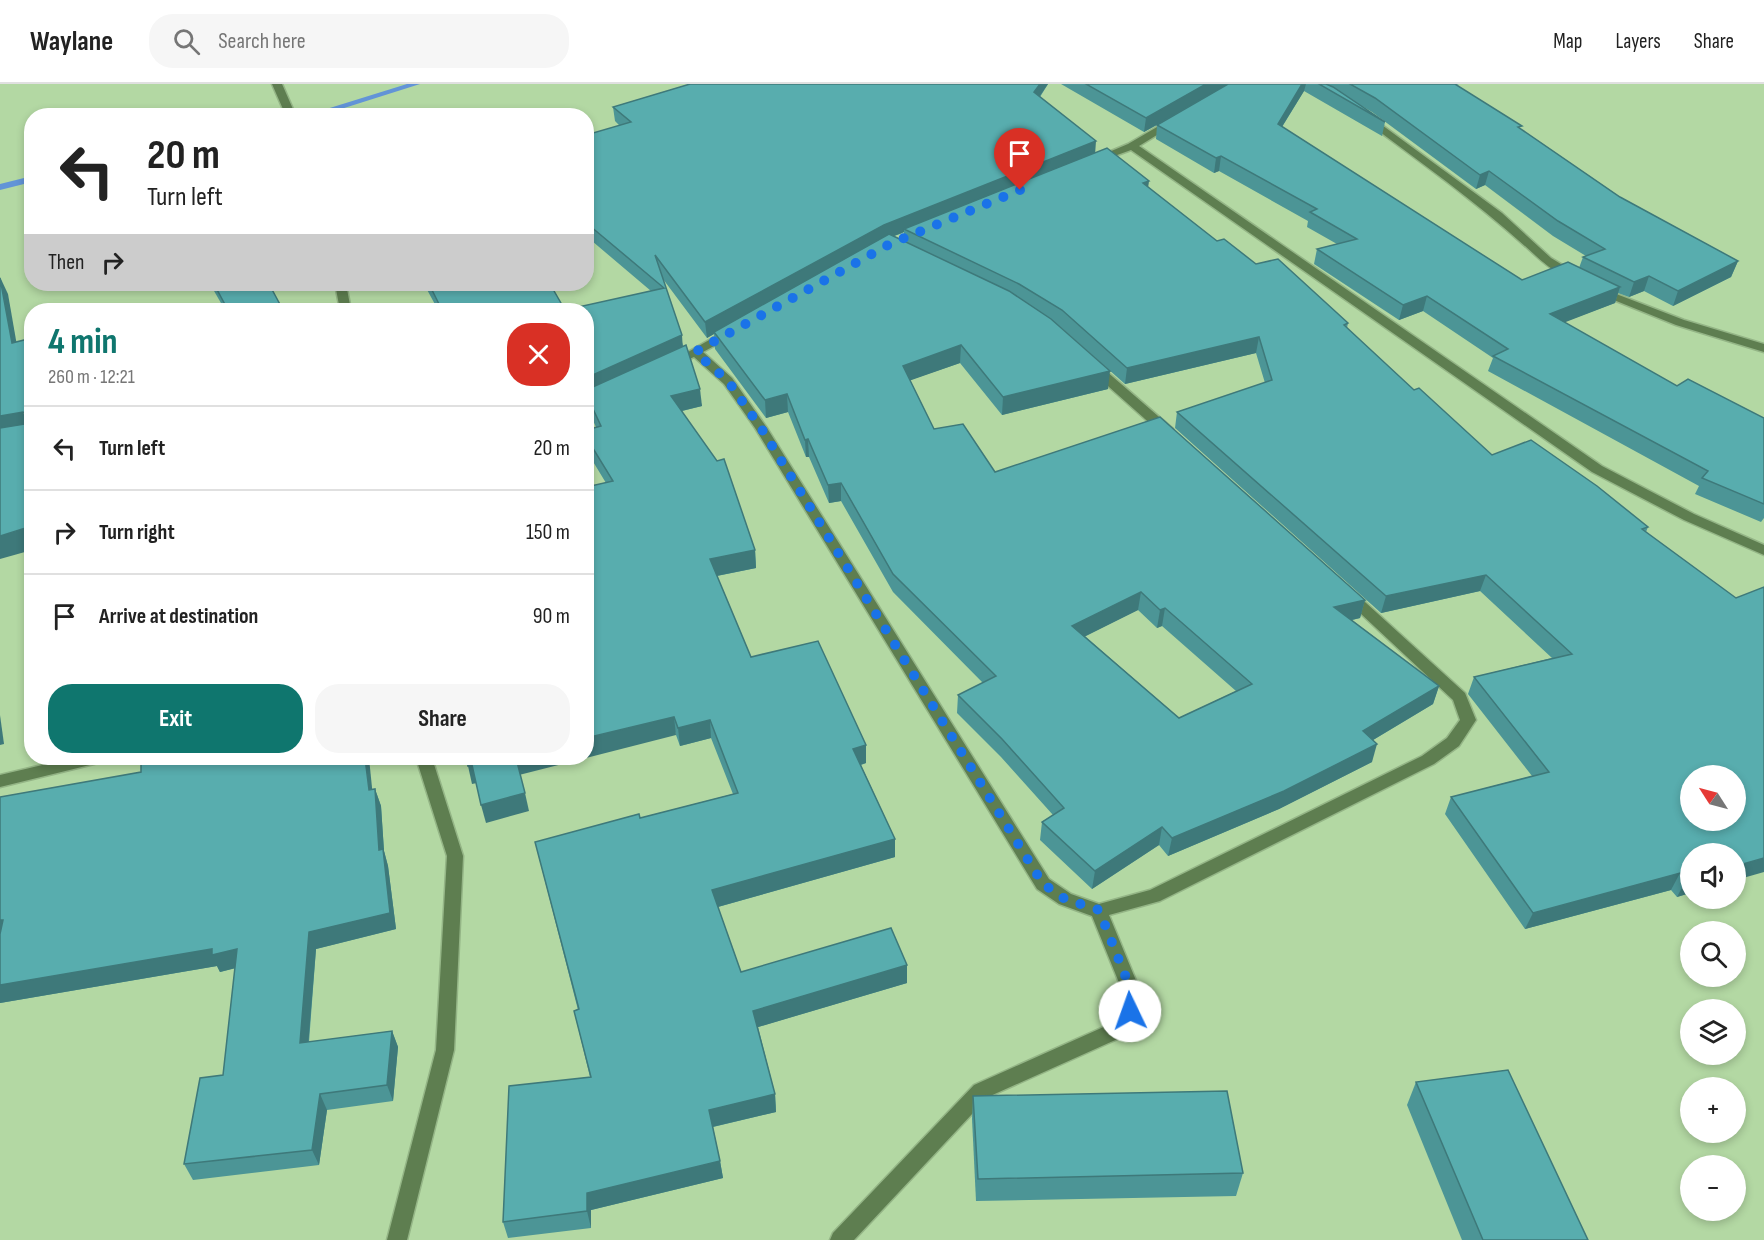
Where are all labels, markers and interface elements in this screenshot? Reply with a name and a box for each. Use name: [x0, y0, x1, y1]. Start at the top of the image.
search box: [149, 14, 569, 68]
text: Waylane: [30, 25, 113, 58]
icon: search: [170, 25, 203, 58]
text: Search here: [218, 28, 306, 55]
text: Map: [1553, 29, 1582, 54]
text: Layers: [1615, 29, 1661, 54]
text: Share: [1694, 29, 1734, 54]
pin: [994, 128, 1045, 190]
text: 20 m: [147, 130, 220, 181]
icon: left: [48, 132, 126, 210]
icon: arrive: [1003, 137, 1036, 170]
text: Turn left: [147, 181, 223, 213]
icon: right: [96, 246, 129, 279]
text: Then: [48, 249, 84, 276]
text: 4 min: [48, 321, 118, 364]
button: close: [507, 323, 570, 386]
text: 260 m · 12:21: [48, 365, 135, 389]
icon: left: [48, 432, 81, 465]
text: Turn left: [99, 435, 165, 462]
text: 20 m: [534, 435, 570, 462]
icon: right: [48, 516, 81, 549]
text: Turn right: [99, 519, 175, 546]
text: 150 m: [526, 519, 570, 546]
icon: arrive: [48, 600, 81, 633]
text: Arrive at destination: [99, 603, 258, 630]
text: 90 m: [533, 603, 570, 630]
button: Exit: [48, 684, 303, 753]
button: Share: [315, 684, 570, 753]
north arrow: [1680, 765, 1746, 831]
map controls: [1680, 765, 1746, 1221]
button: sound: [1680, 843, 1746, 909]
button: search: [1680, 921, 1746, 987]
position arrow: [1098, 979, 1162, 1043]
button: layers: [1680, 999, 1746, 1065]
button: +: [1680, 1077, 1746, 1143]
button: −: [1680, 1155, 1746, 1221]

